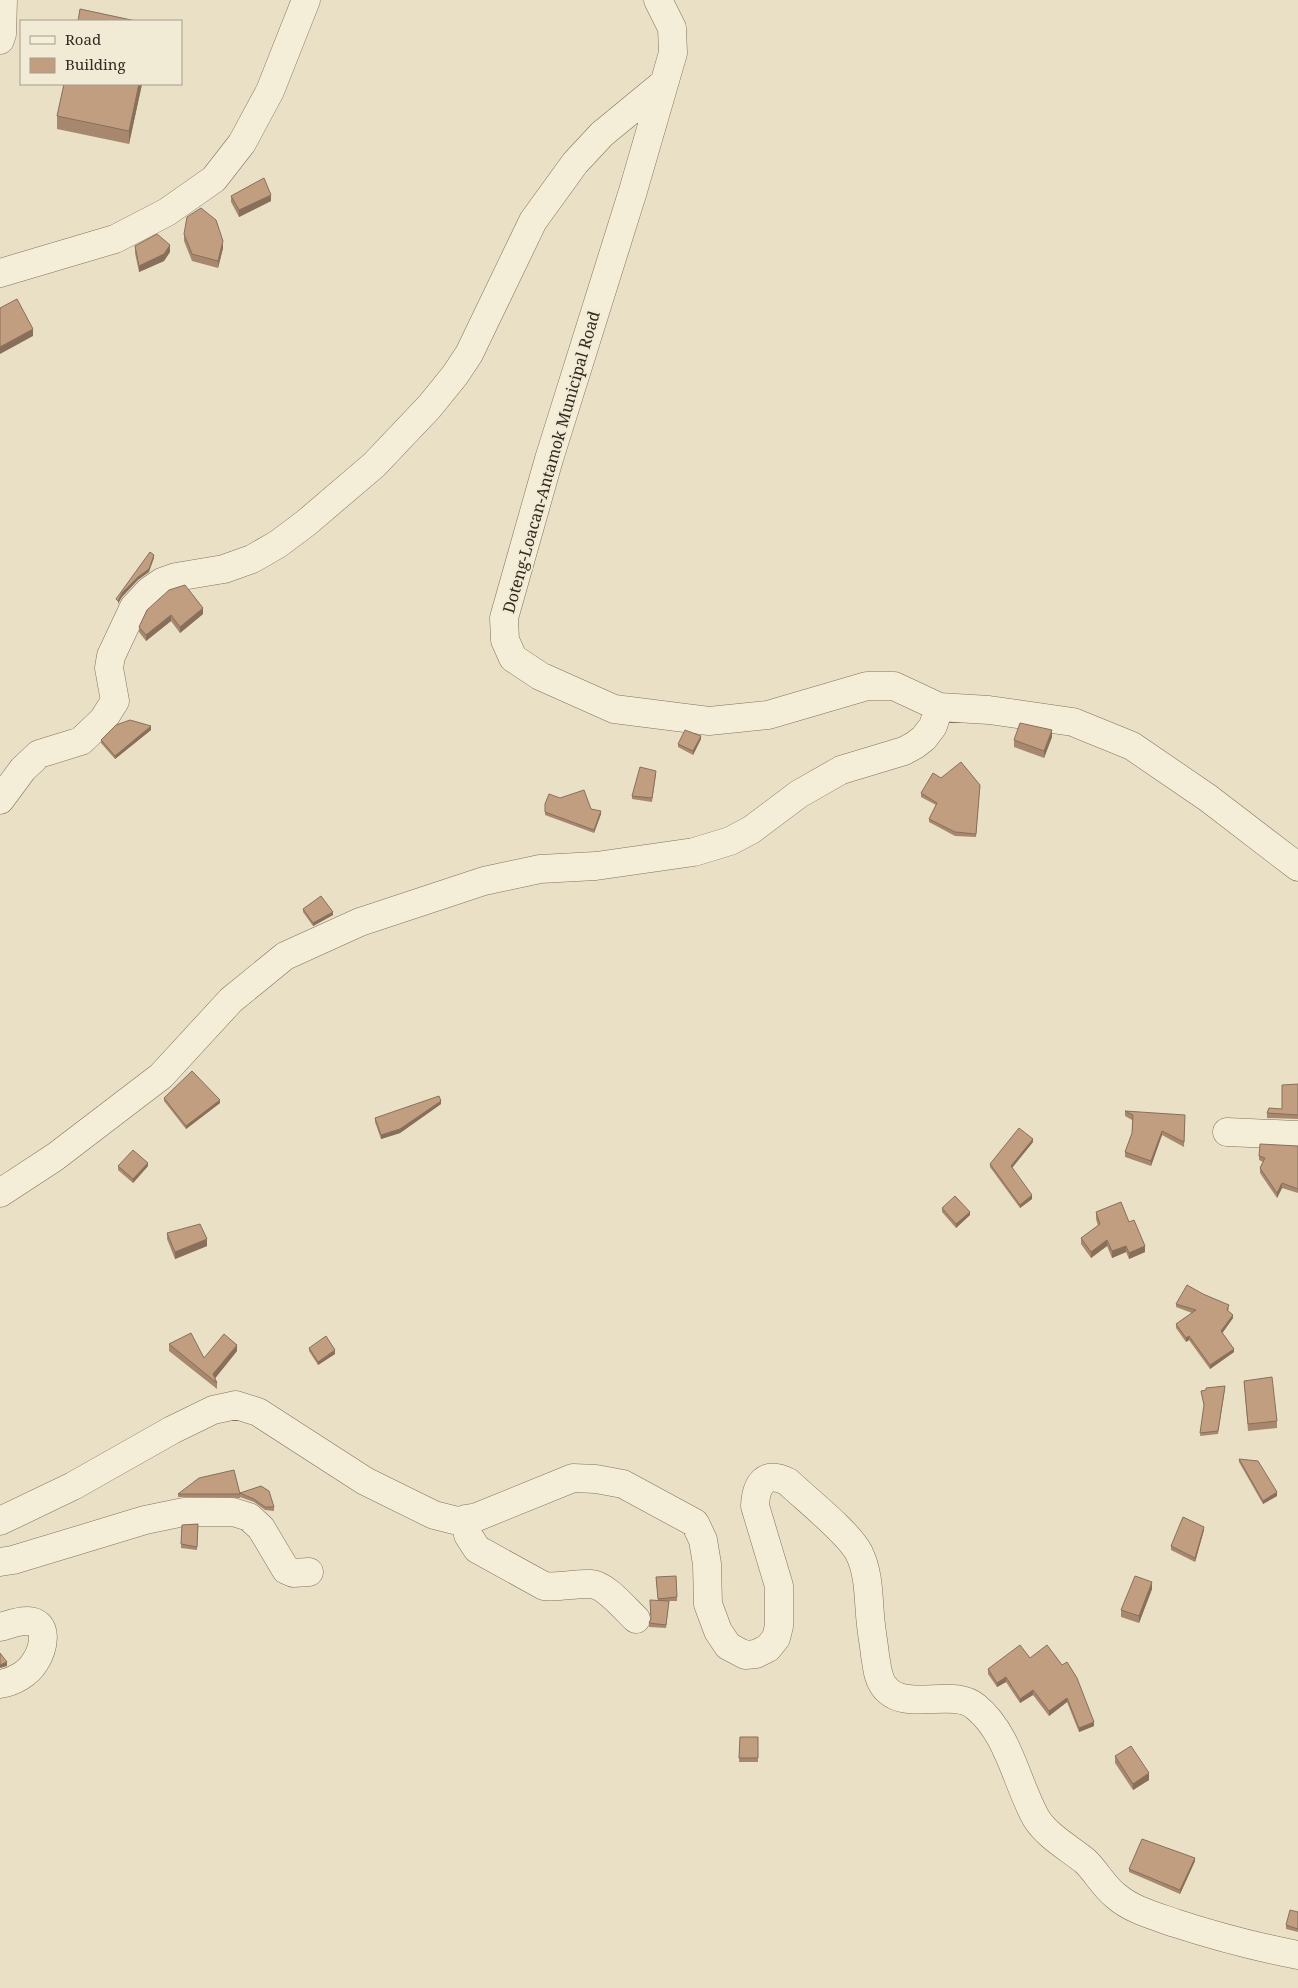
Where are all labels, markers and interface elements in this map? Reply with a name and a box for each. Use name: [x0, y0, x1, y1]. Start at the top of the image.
legend: [20, 20, 182, 85]
text: Road: [65, 29, 101, 49]
text: Building: [65, 54, 126, 74]
street label: Doteng-Loacan-Antamok Municipal Road: [497, 308, 605, 616]

